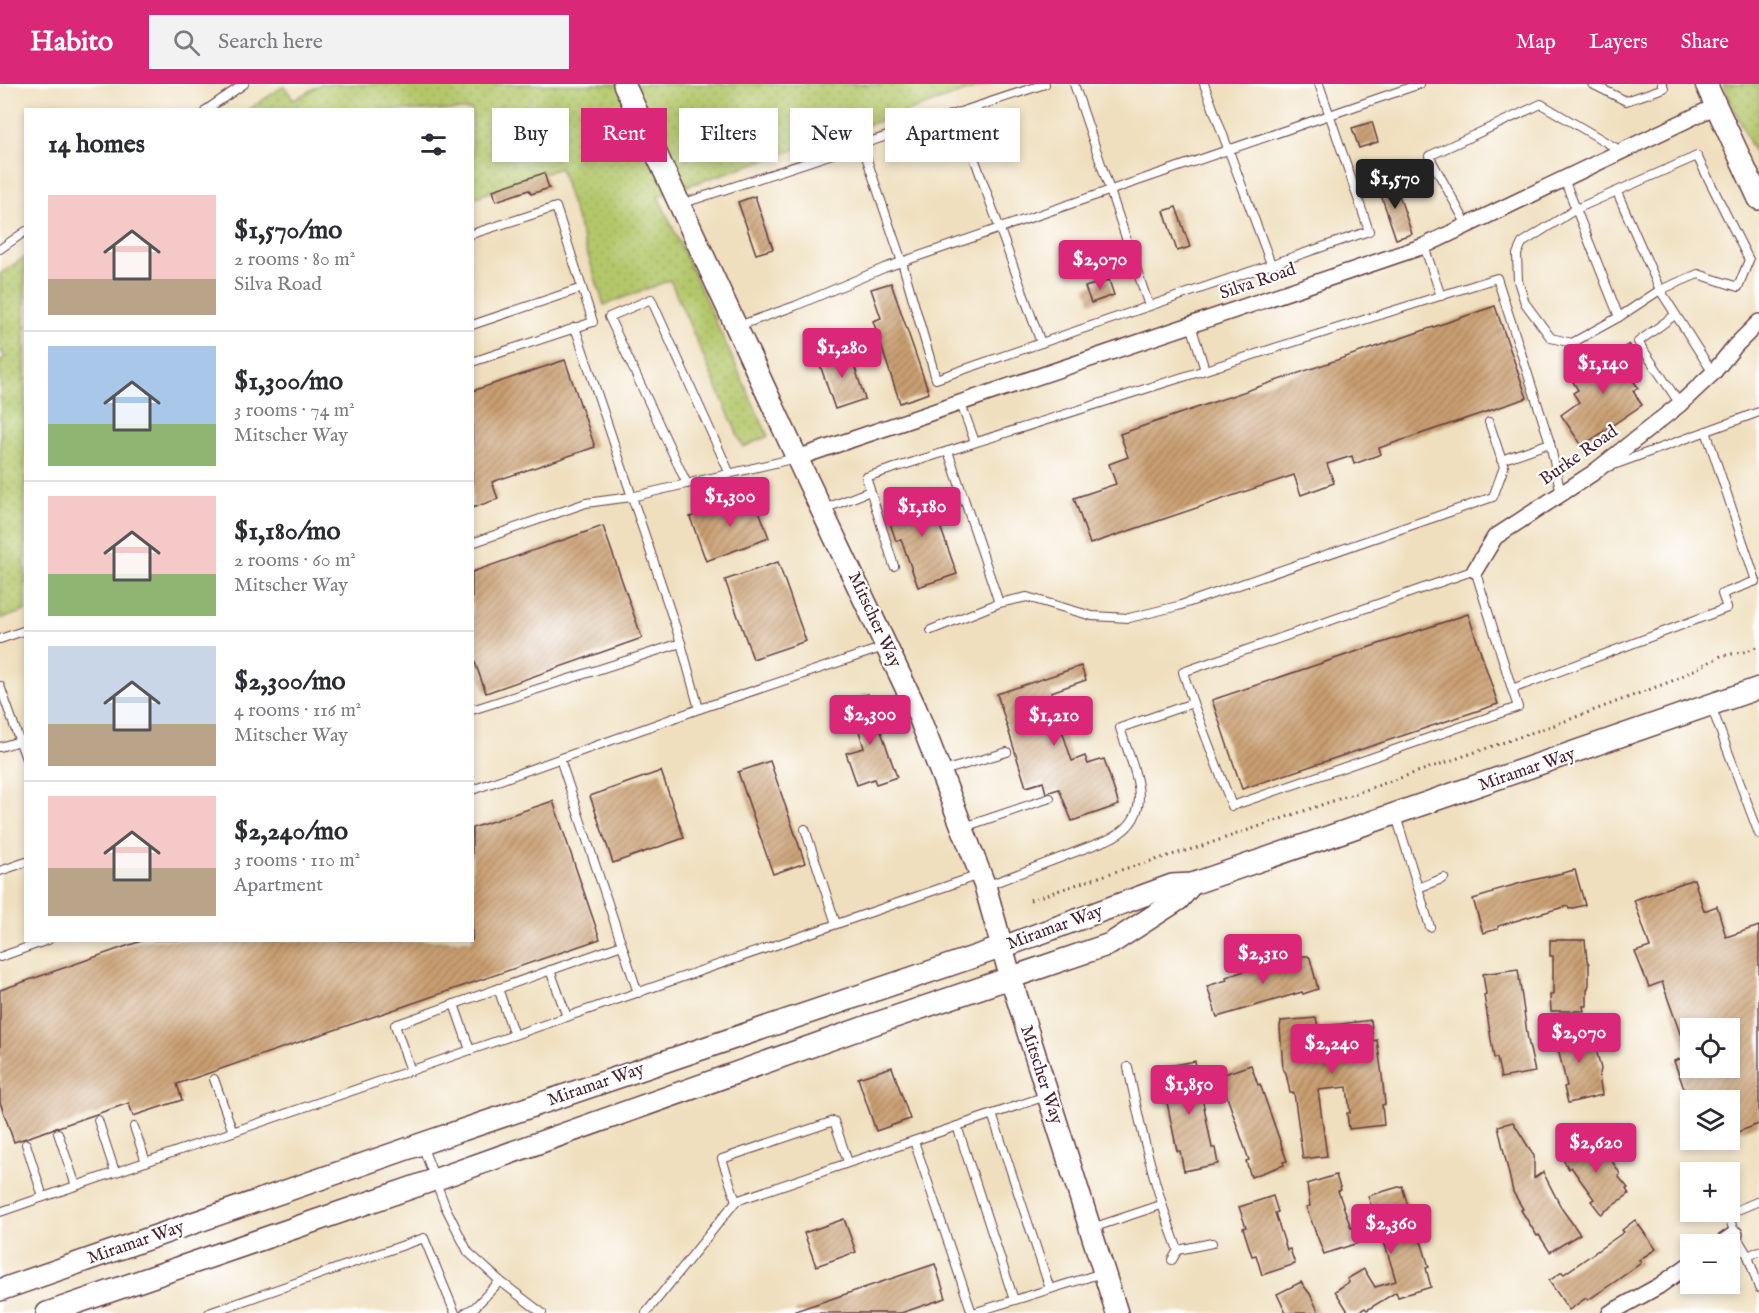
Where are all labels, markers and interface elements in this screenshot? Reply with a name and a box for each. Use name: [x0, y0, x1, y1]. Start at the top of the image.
search box: [149, 15, 569, 69]
text: Habito: [30, 25, 113, 60]
icon: search: [170, 26, 203, 59]
text: Search here: [218, 28, 323, 56]
text: Map: [1516, 29, 1556, 56]
text: Layers: [1589, 29, 1648, 56]
text: Share: [1681, 29, 1729, 56]
chip: Buy: [492, 108, 569, 162]
chip: Rent: [581, 108, 667, 162]
chip: Filters: [679, 108, 778, 162]
chip: New: [790, 108, 873, 162]
chip: Apartment: [885, 108, 1020, 162]
text: 14 homes: [48, 128, 145, 161]
icon: filters: [417, 128, 450, 161]
pin: $1,570: [1346, 159, 1444, 210]
text: $1,570: [1370, 166, 1420, 191]
text: $1,570/mo: [234, 214, 342, 247]
icon: home: [96, 219, 168, 291]
pin: $2,070: [1051, 240, 1149, 291]
text: 2 rooms · 80 m²: [234, 247, 355, 272]
text: $2,070: [1073, 247, 1127, 272]
street label: Silva Road: [1217, 258, 1299, 306]
text: Silva Road: [234, 272, 322, 297]
pin: $1,280: [793, 328, 891, 379]
text: $1,280: [817, 335, 867, 360]
pin: $1,140: [1554, 344, 1652, 395]
text: $1,140: [1578, 351, 1628, 376]
text: $1,300/mo: [234, 365, 343, 398]
icon: home: [96, 370, 168, 442]
text: 3 rooms · 74 m²: [234, 398, 355, 423]
street label: Burke Road: [1535, 420, 1623, 491]
text: Mitscher Way: [234, 423, 348, 448]
pin: $1,300: [681, 477, 779, 528]
text: $1,300: [705, 484, 755, 509]
pin: $1,180: [873, 487, 971, 538]
text: $1,180: [898, 494, 946, 519]
text: $1,180/mo: [234, 515, 341, 548]
icon: home: [96, 520, 168, 592]
text: 2 rooms · 60 m²: [234, 548, 356, 573]
street label: Mitscher Way: [842, 569, 906, 672]
text: Mitscher Way: [234, 573, 348, 598]
text: $2,300/mo: [234, 665, 346, 698]
icon: home: [96, 670, 168, 742]
pin: $2,300: [821, 695, 919, 746]
pin: $1,210: [1005, 696, 1103, 747]
text: 4 rooms · 116 m²: [234, 698, 361, 723]
text: $2,300: [844, 702, 896, 727]
text: $1,210: [1029, 703, 1079, 728]
text: Mitscher Way: [234, 723, 348, 748]
street label: Miramar Way: [1476, 743, 1579, 797]
text: $2,240/mo: [234, 815, 348, 848]
icon: home: [96, 820, 168, 892]
text: 3 rooms · 110 m²: [234, 848, 360, 873]
text: Apartment: [234, 873, 323, 898]
street label: Miramar Way: [1004, 900, 1106, 956]
pin: $2,310: [1214, 934, 1312, 985]
text: $2,310: [1238, 941, 1288, 966]
pin: $2,070: [1530, 1013, 1628, 1064]
map controls: [1680, 1018, 1740, 1294]
button: locate: [1680, 1018, 1740, 1078]
text: $2,070: [1552, 1020, 1606, 1045]
street label: Mitscher Way: [1014, 1023, 1068, 1128]
pin: $2,240: [1283, 1024, 1381, 1075]
text: $2,240: [1305, 1031, 1359, 1056]
street label: Miramar Way: [545, 1058, 648, 1112]
pin: $1,850: [1140, 1065, 1238, 1116]
text: $1,850: [1165, 1072, 1213, 1097]
button: layers: [1680, 1090, 1740, 1150]
pin: $2,620: [1547, 1123, 1645, 1174]
text: $2,620: [1569, 1130, 1623, 1155]
button: +: [1680, 1162, 1740, 1222]
pin: $2,360: [1342, 1204, 1440, 1255]
text: $2,360: [1365, 1211, 1417, 1236]
street label: Miramar Way: [85, 1216, 188, 1270]
button: −: [1680, 1234, 1740, 1294]

